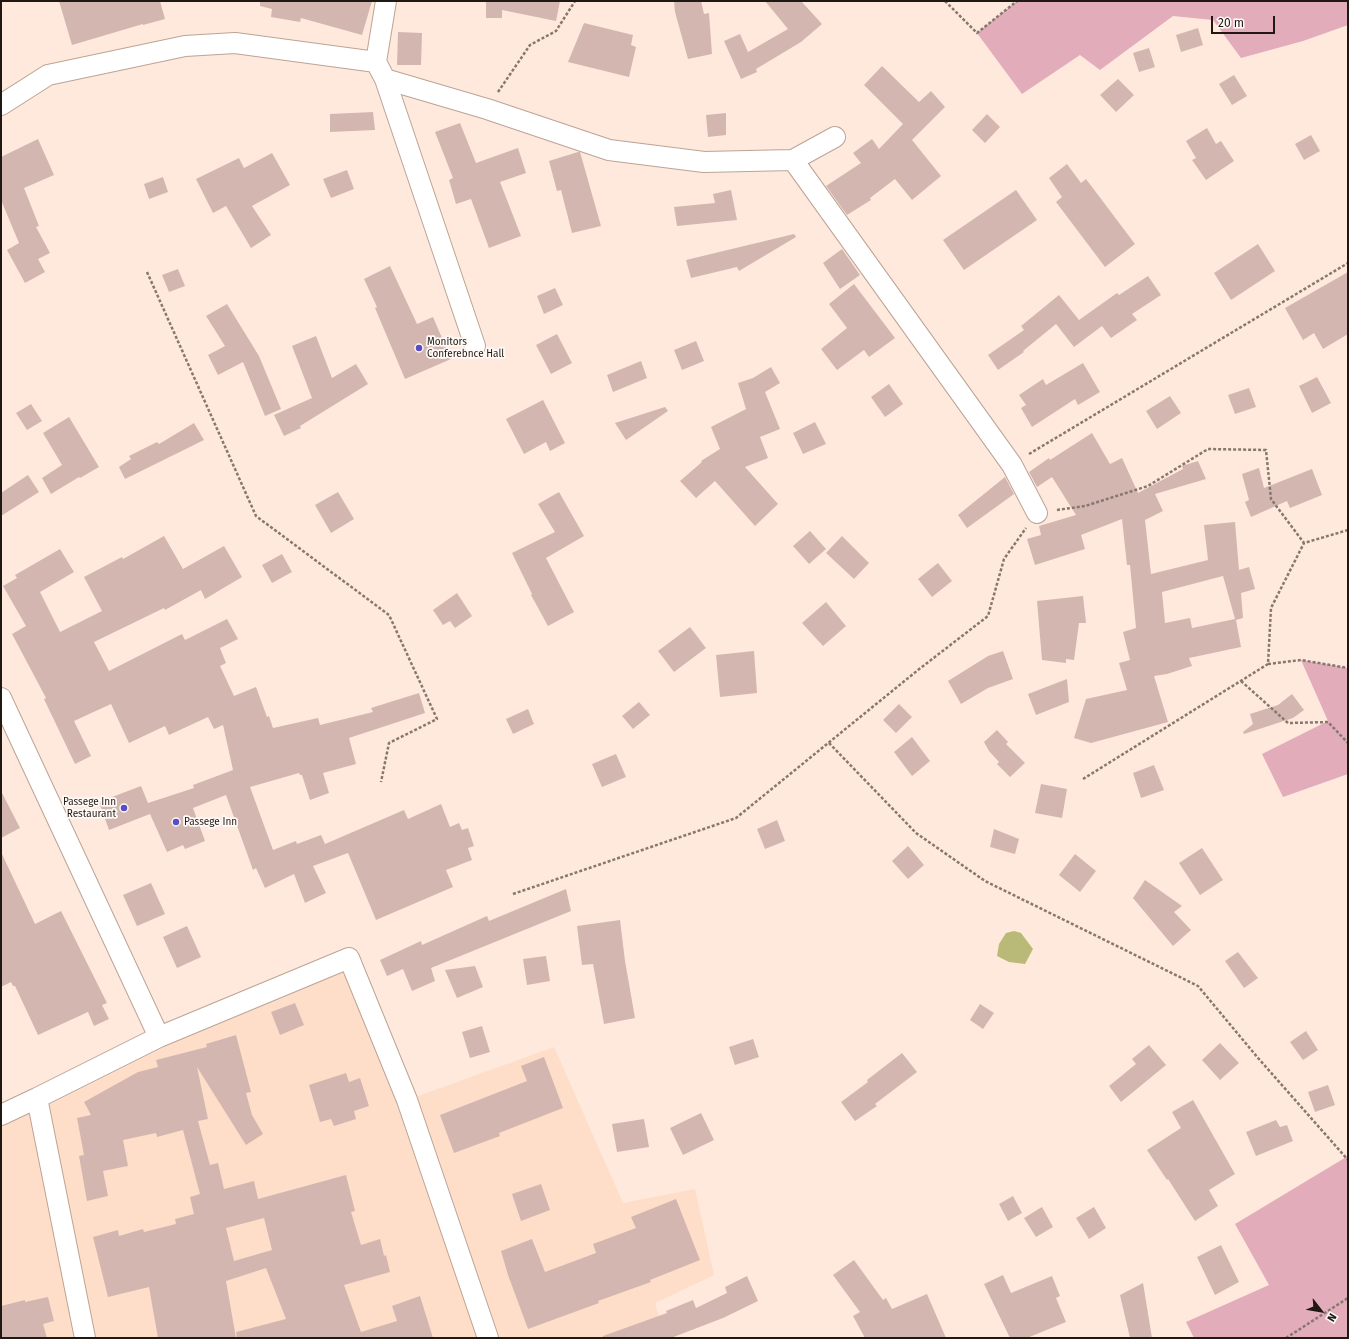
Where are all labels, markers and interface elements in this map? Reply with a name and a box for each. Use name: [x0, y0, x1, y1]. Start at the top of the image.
scale bar: [1213, 8, 1277, 34]
text: 20 m: [1218, 16, 1244, 30]
place label: Monitors Conferebnce Hall: [427, 336, 504, 360]
marker: Monitors Conferebnce Hall: [414, 343, 424, 353]
place label: Passege Inn Restaurant: [63, 796, 116, 820]
marker: Passege Inn Restaurant: [119, 803, 129, 813]
place label: Passege Inn: [184, 816, 237, 828]
marker: Passege Inn: [171, 817, 181, 827]
north arrow: [1301, 1291, 1341, 1331]
text: N: [1324, 1311, 1339, 1324]

